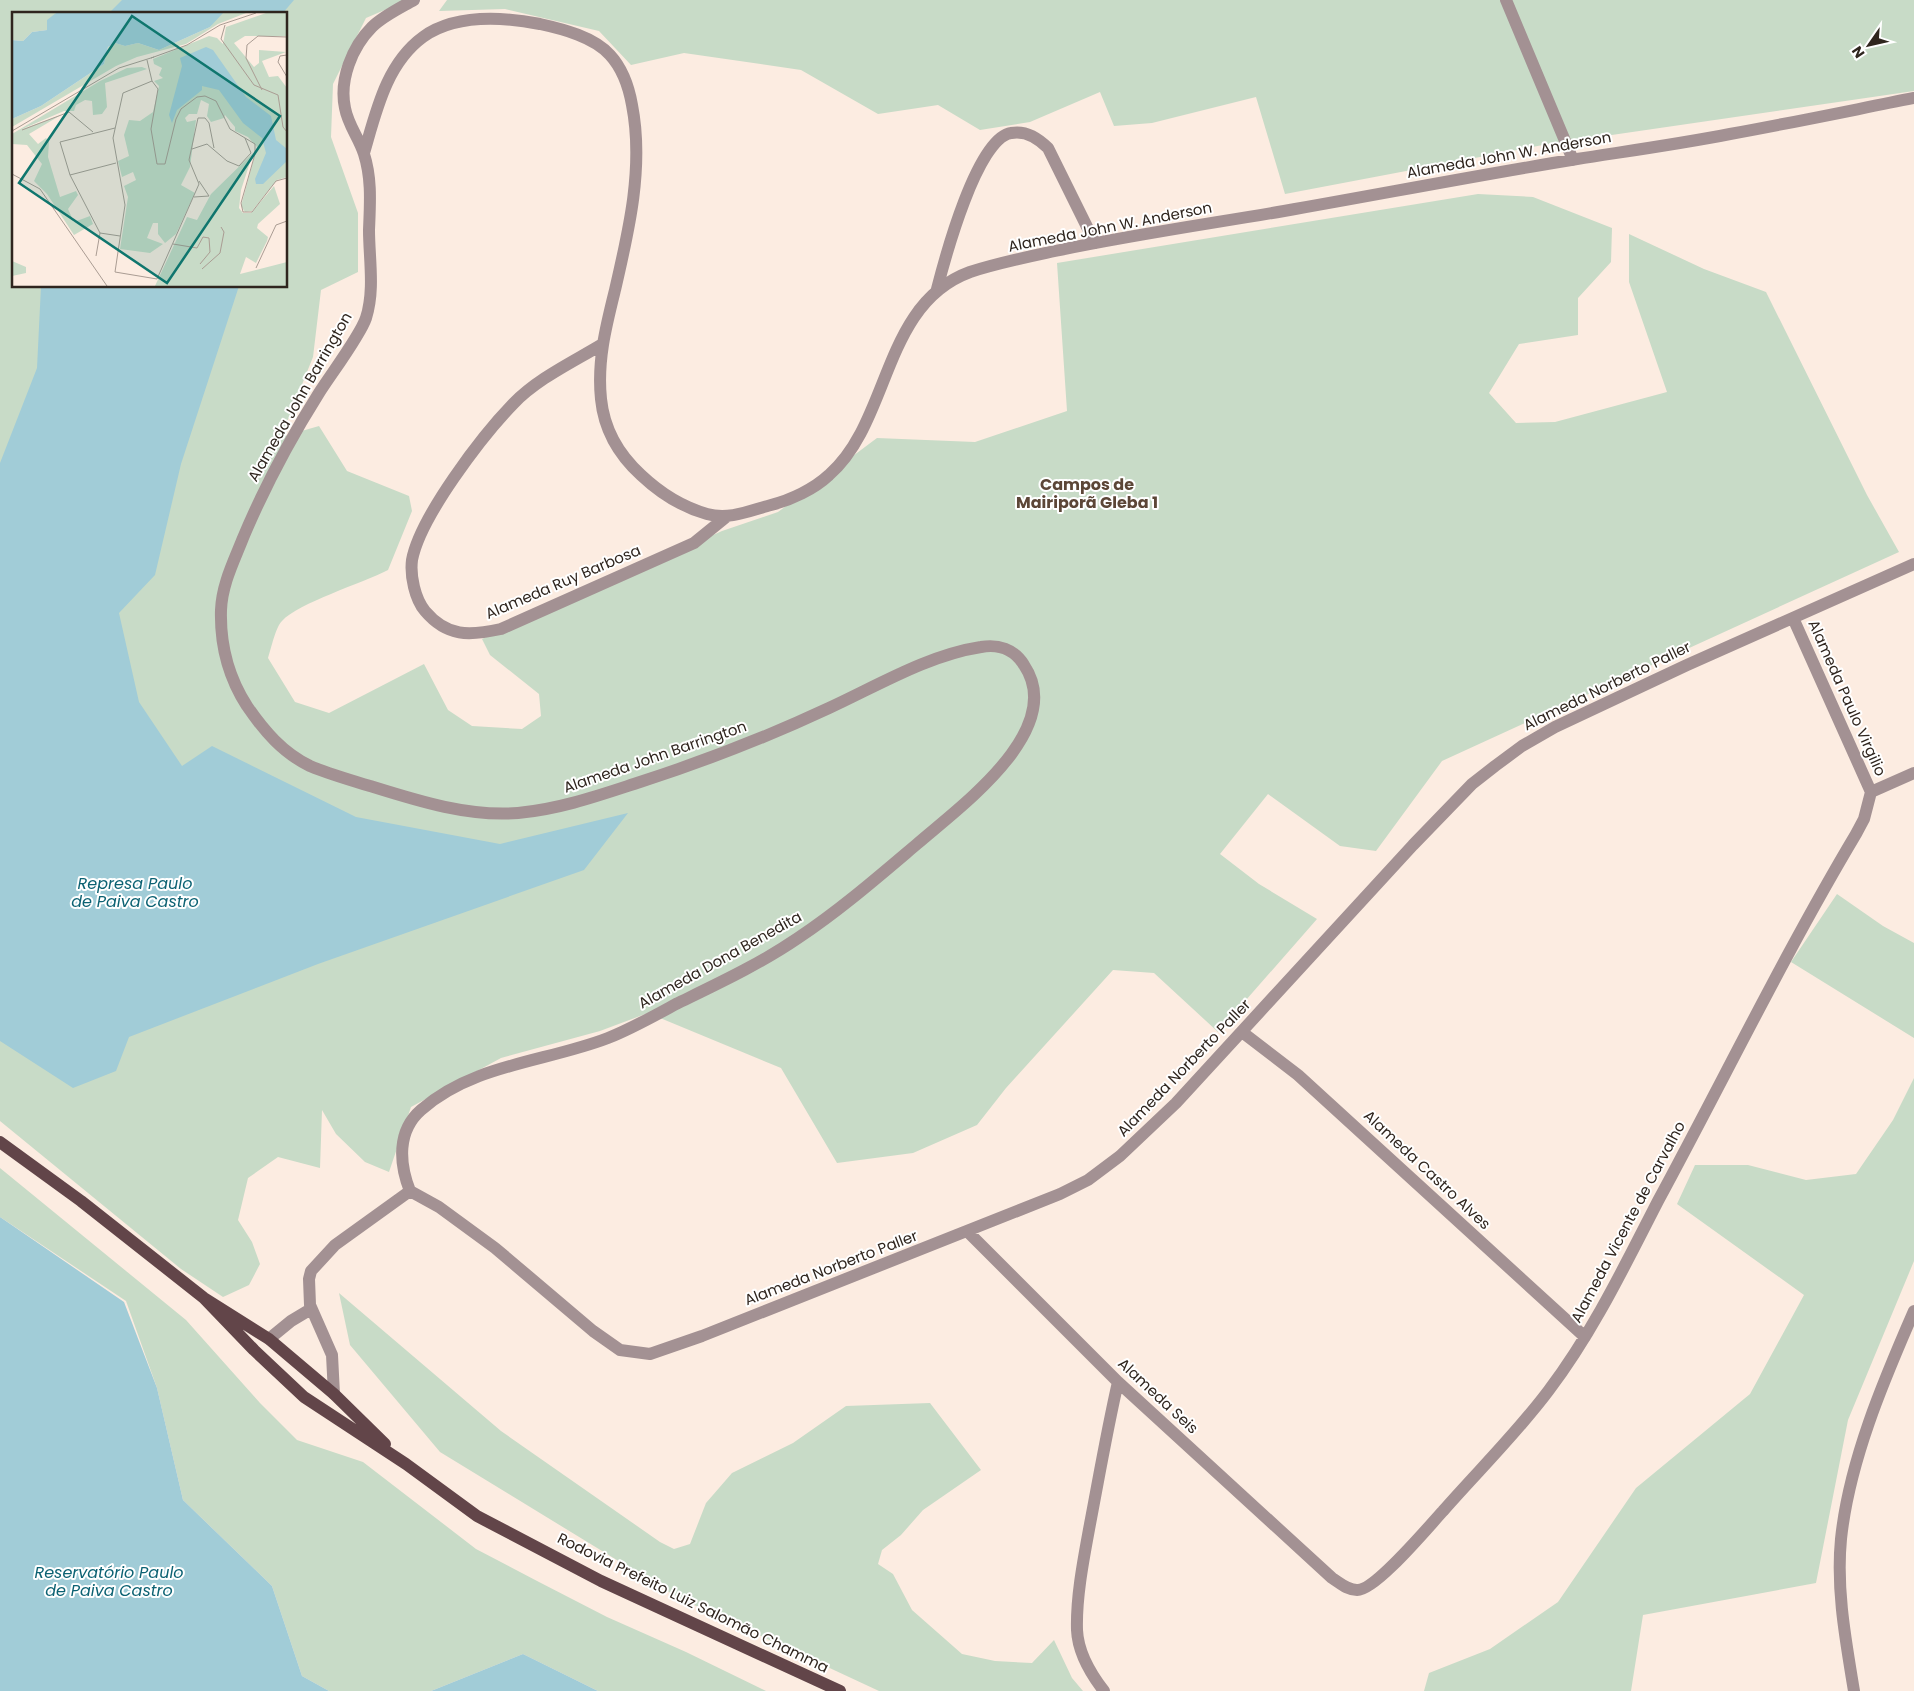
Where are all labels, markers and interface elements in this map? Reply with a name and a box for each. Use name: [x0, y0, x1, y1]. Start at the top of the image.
inset map: [12, 12, 288, 288]
north arrow: [1844, 20, 1894, 70]
text: N: [1847, 42, 1869, 62]
street label: Alameda John W. Anderson: [1405, 126, 1613, 183]
street label: Alameda John W. Anderson: [1006, 196, 1214, 257]
street label: Alameda John Barrington: [242, 308, 357, 485]
district label: Campos de Mairiporã Gleba 1: [1016, 473, 1158, 514]
street label: Alameda Ruy Barbosa: [482, 539, 644, 624]
street label: Alameda Paulo Virgilio: [1804, 616, 1891, 779]
street label: Alameda Norberto Paller: [1520, 636, 1694, 735]
street label: Alameda John Barrington: [560, 715, 749, 798]
water label: Represa Paulo de Paiva Castro: [71, 872, 199, 913]
street label: Alameda Dona Benedita: [634, 906, 805, 1013]
street label: Alameda Norberto Paller: [1112, 994, 1255, 1141]
street label: Alameda Castro Alves: [1359, 1105, 1496, 1234]
street label: Alameda Vicente de Carvalho: [1565, 1117, 1690, 1326]
street label: Alameda Norberto Paller: [741, 1225, 921, 1310]
street label: Alameda Seis: [1114, 1353, 1203, 1438]
street label: Rodovia Prefeito Luiz Salomão Chamma: [554, 1527, 833, 1678]
water label: Reservatório Paulo de Paiva Castro: [34, 1561, 184, 1602]

